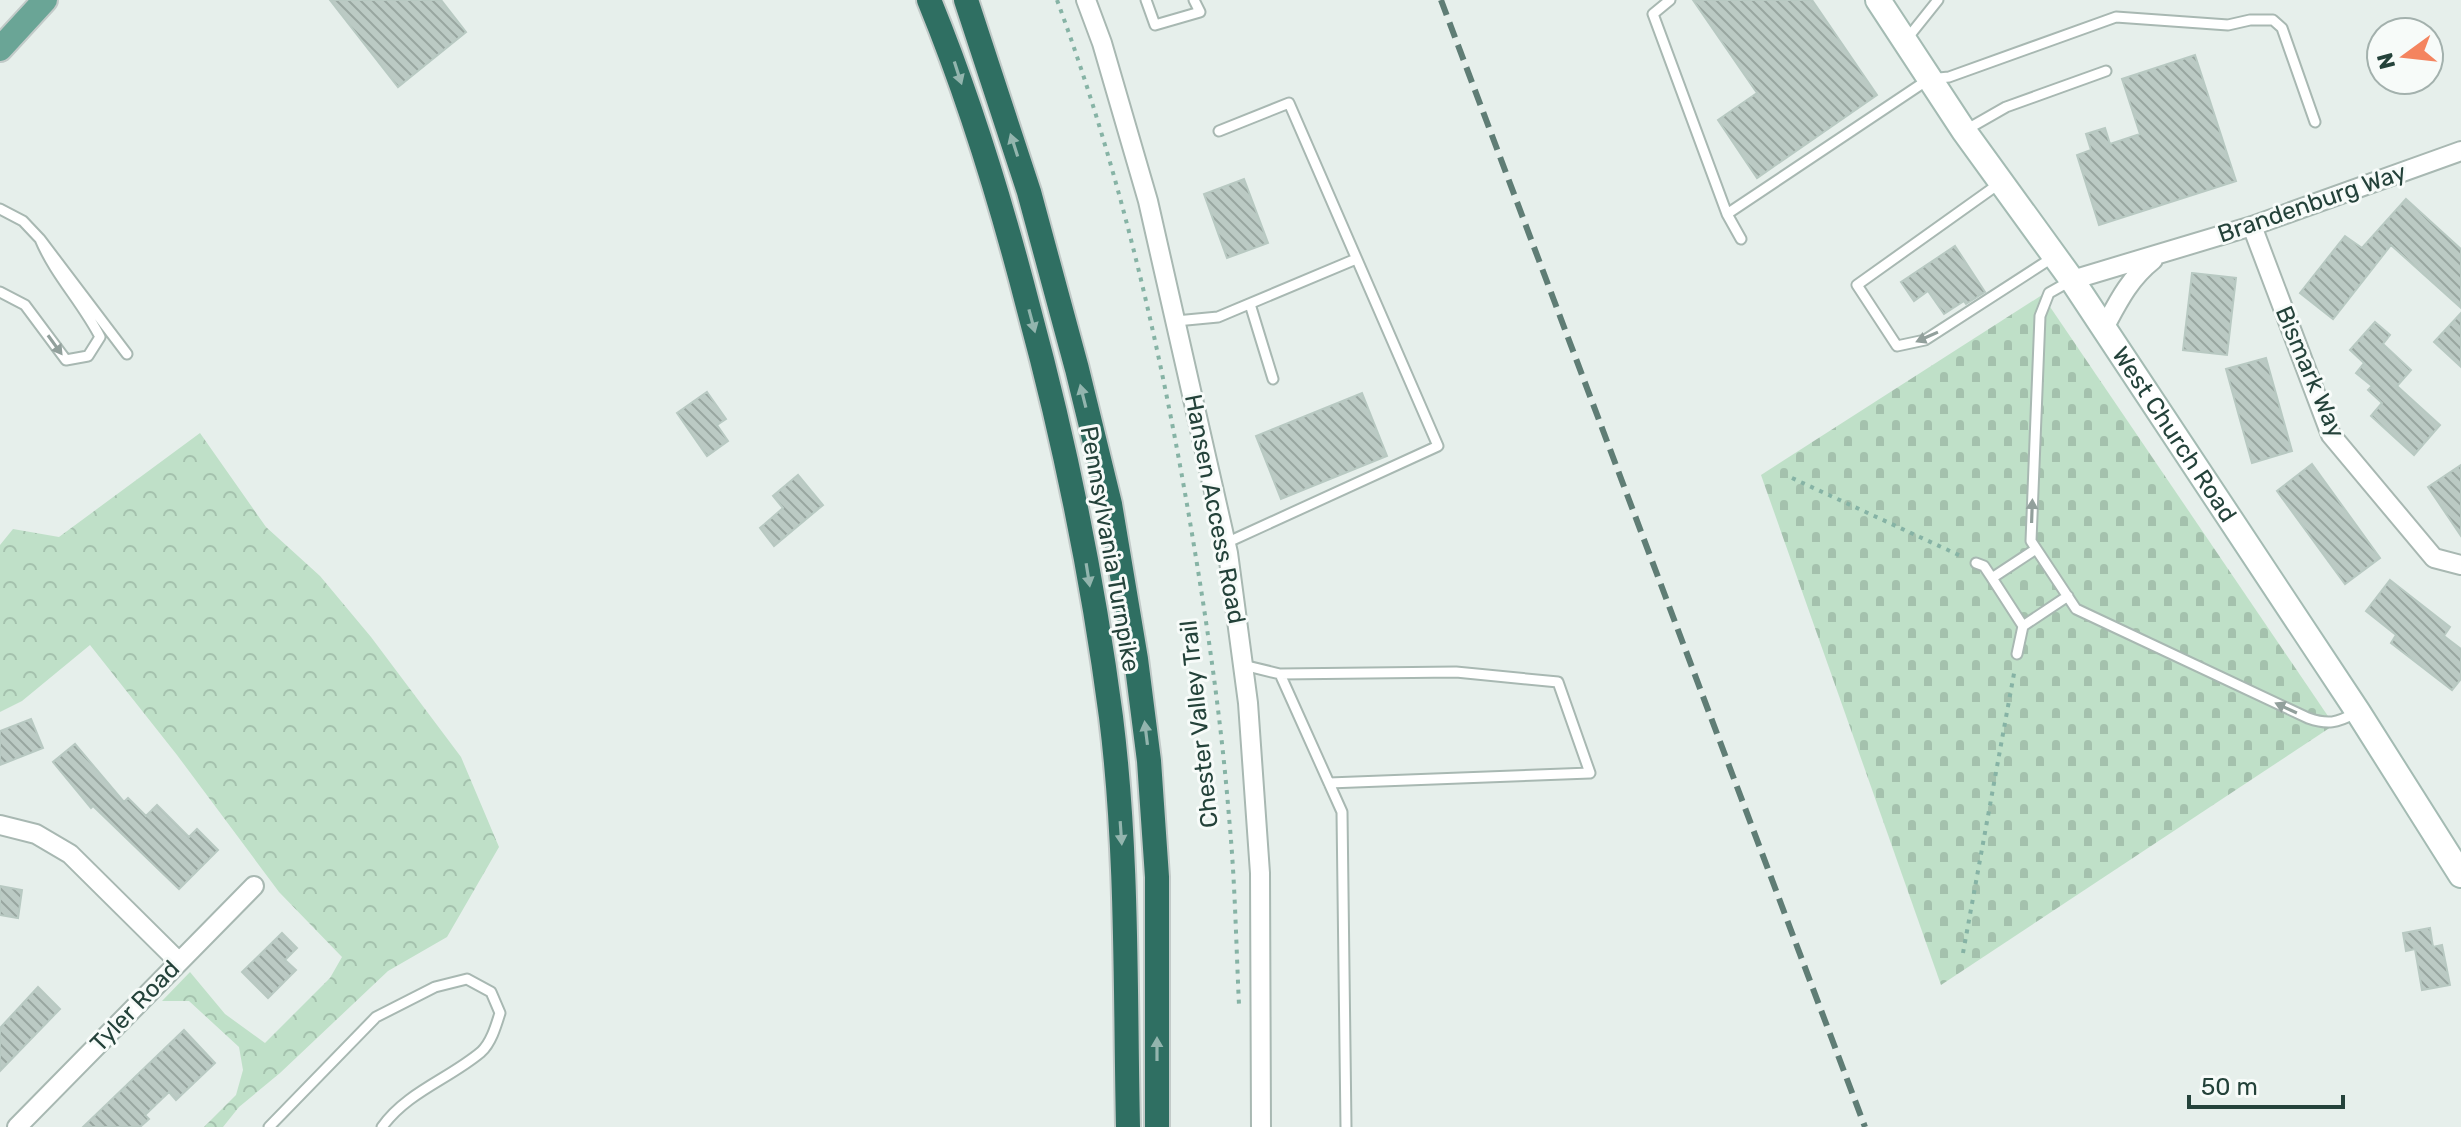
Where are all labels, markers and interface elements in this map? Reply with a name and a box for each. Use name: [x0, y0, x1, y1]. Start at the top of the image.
north arrow: [2365, 16, 2445, 96]
text: N: [2371, 50, 2401, 72]
one-way arrow: [952, 61, 964, 85]
one-way arrow: [1007, 133, 1019, 157]
street label: Brandenburg Way: [2214, 158, 2410, 248]
street label: Bismark Way: [2270, 302, 2350, 442]
one-way arrow: [1027, 309, 1039, 334]
one-way arrow: [1915, 330, 1938, 343]
one-way arrow: [46, 334, 62, 355]
street label: West Church Road: [2106, 342, 2242, 527]
one-way arrow: [1077, 383, 1089, 408]
street label: Hansen Access Road: [1179, 392, 1251, 626]
street label: Pennsylvania Turnpike: [1075, 424, 1145, 674]
one-way arrow: [2026, 498, 2039, 523]
one-way arrow: [1082, 563, 1095, 588]
street label: Chester Valley Trail: [1174, 619, 1224, 829]
one-way arrow: [2275, 701, 2298, 715]
one-way arrow: [1139, 721, 1152, 746]
one-way arrow: [1115, 821, 1128, 846]
street label: Tyler Road: [85, 955, 185, 1057]
one-way arrow: [1151, 1036, 1163, 1061]
scale bar: [2189, 1059, 2343, 1109]
text: 50 m: [2201, 1073, 2258, 1101]

